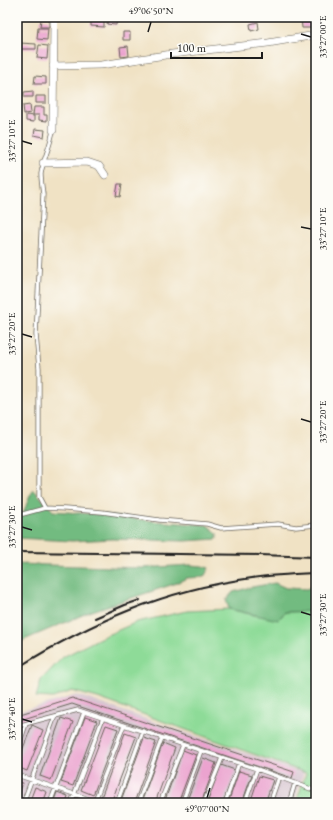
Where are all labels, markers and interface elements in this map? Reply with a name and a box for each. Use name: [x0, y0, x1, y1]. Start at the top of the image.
text: 49°06'50"N: [129, 4, 174, 17]
text: 33°27'00"E: [316, 15, 329, 58]
scale bar: [171, 34, 262, 60]
text: 100 m: [177, 40, 207, 56]
text: 33°27'10"E: [5, 119, 18, 162]
text: 33°27'10"E: [316, 207, 329, 250]
text: 33°27'20"E: [5, 312, 18, 355]
text: 33°27'20"E: [316, 400, 329, 443]
text: 33°27'30"E: [5, 505, 18, 548]
text: 33°27'30"E: [316, 593, 329, 636]
text: 33°27'40"E: [5, 697, 18, 740]
text: 49°07'00"N: [185, 802, 230, 815]

